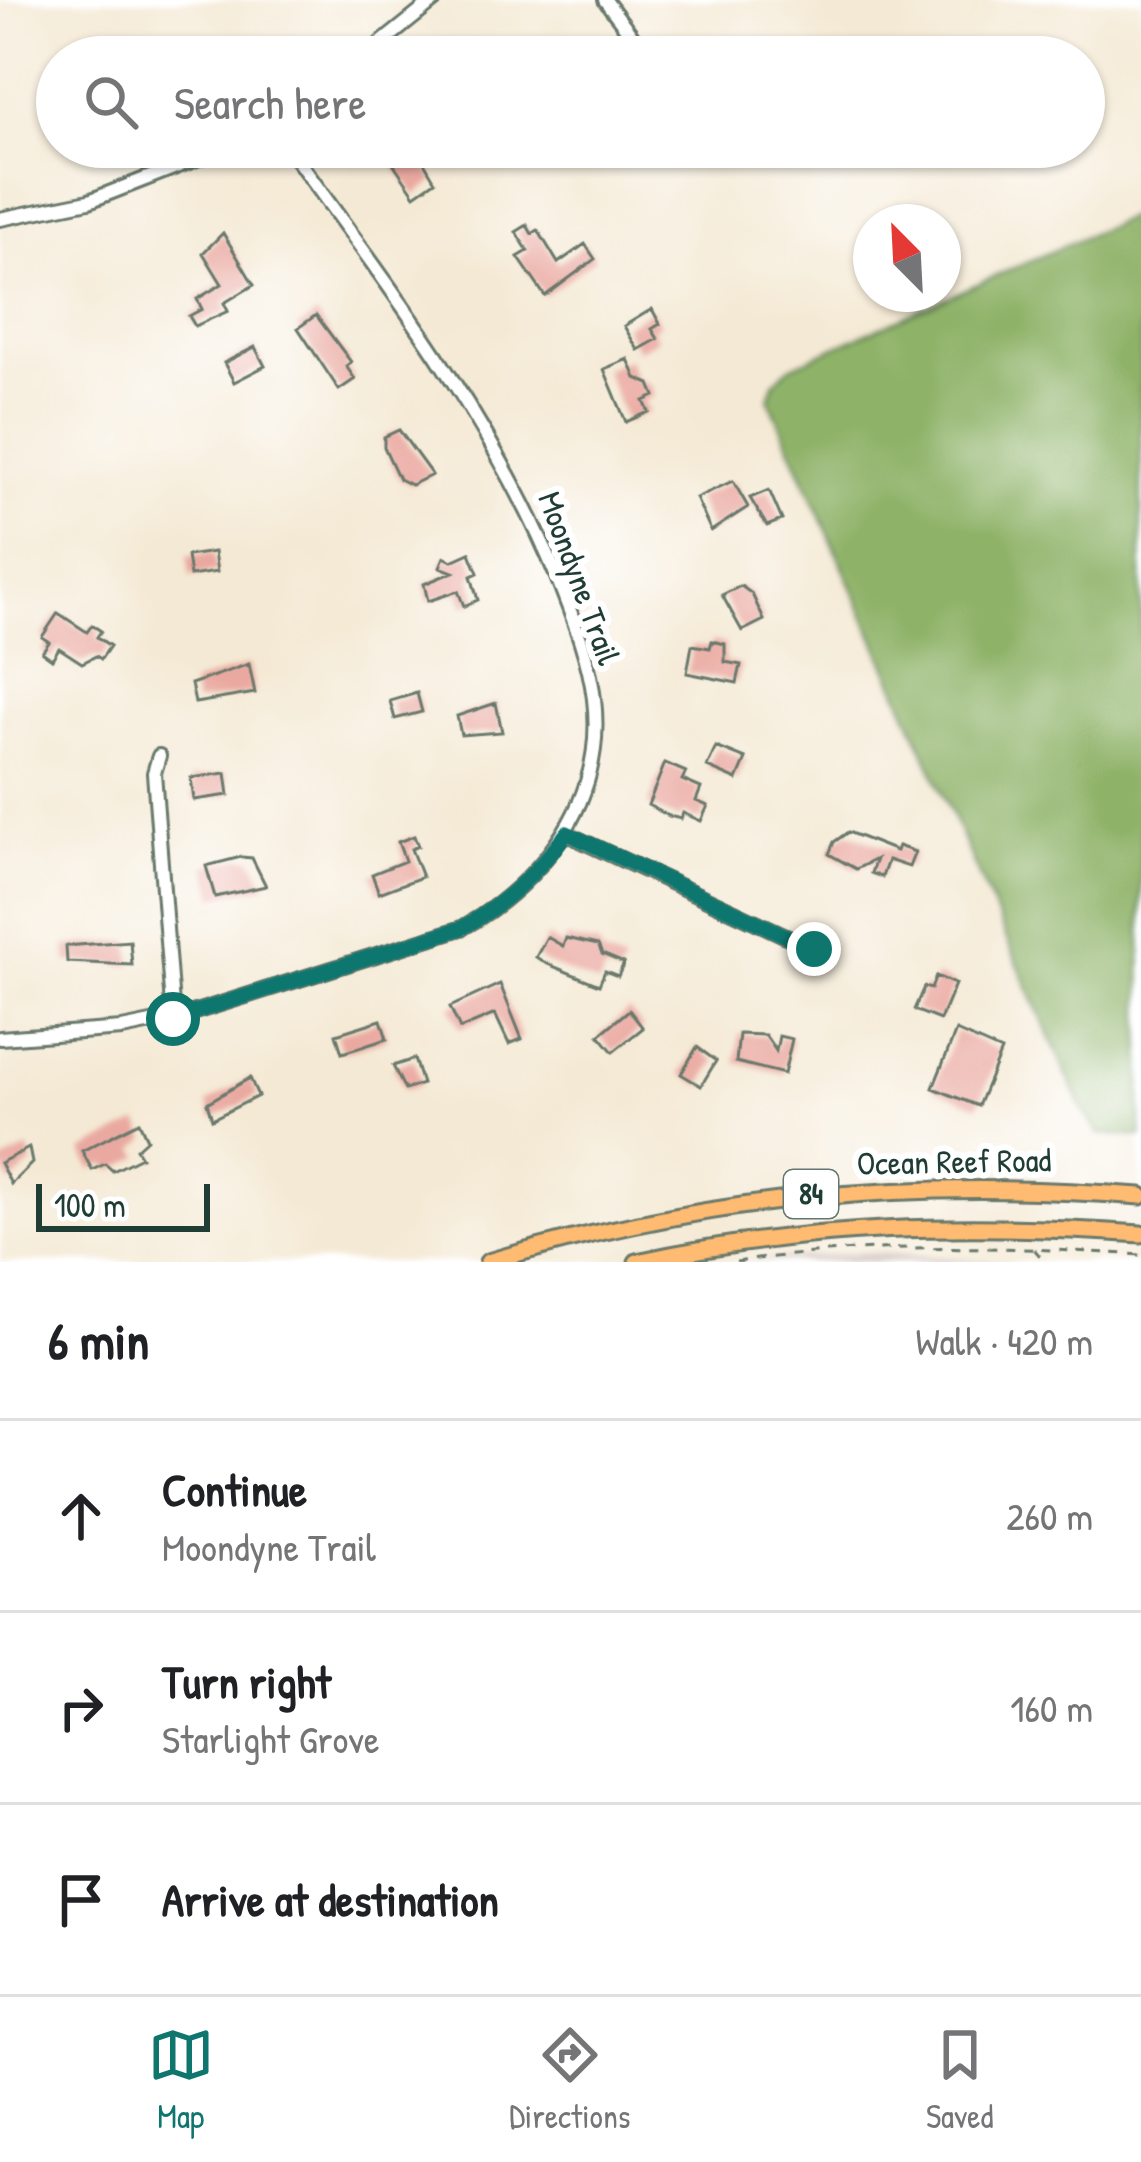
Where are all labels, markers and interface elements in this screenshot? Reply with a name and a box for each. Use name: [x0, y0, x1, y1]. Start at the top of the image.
search box: [36, 36, 1105, 168]
icon: search: [78, 69, 144, 135]
text: Search here: [174, 72, 366, 133]
north arrow: [853, 204, 961, 312]
street label: Moondyne Trail: [527, 485, 632, 671]
route end: [787, 922, 841, 976]
route start: [146, 992, 200, 1046]
street label: Ocean Reef Road: [856, 1137, 1052, 1185]
road number: 84: [784, 1170, 838, 1218]
scale bar: [36, 1178, 210, 1231]
text: 100 m: [54, 1183, 126, 1227]
text: 6 min: [48, 1306, 149, 1375]
text: Walk · 420 m: [916, 1314, 1093, 1367]
text: Continue: [162, 1459, 307, 1520]
icon: ahead: [48, 1483, 114, 1549]
text: 260 m: [1006, 1489, 1093, 1542]
text: Moondyne Trail: [162, 1520, 376, 1573]
text: Turn right: [162, 1651, 331, 1712]
icon: right: [48, 1675, 114, 1741]
text: 160 m: [1010, 1681, 1093, 1734]
text: Starlight Grove: [162, 1712, 379, 1765]
icon: arrive: [48, 1867, 114, 1933]
text: Arrive at destination: [162, 1869, 499, 1930]
tab: Map: [148, 2022, 214, 2138]
tab: Directions: [509, 2022, 631, 2138]
tab: Saved: [926, 2022, 993, 2138]

